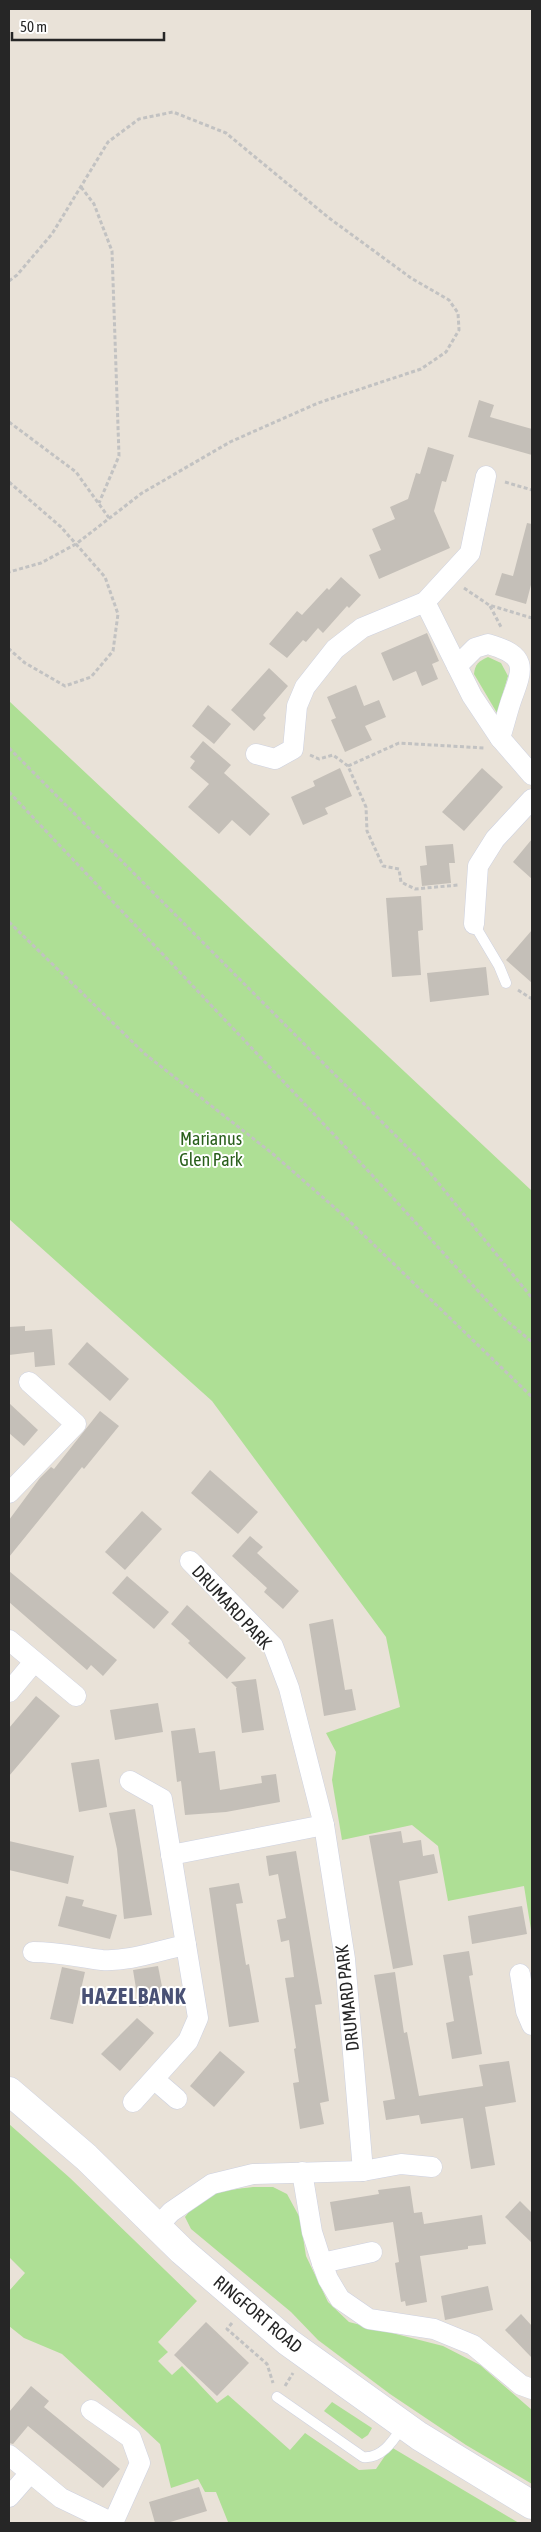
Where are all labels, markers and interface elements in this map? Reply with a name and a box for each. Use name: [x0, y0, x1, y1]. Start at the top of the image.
scale bar: [12, 10, 165, 42]
text: 50 m: [20, 18, 47, 35]
park label: Marianus Glen Park: [179, 1128, 243, 1170]
street label: DRUMARD PARK: [188, 1561, 276, 1653]
street label: DRUMARD PARK: [331, 1944, 363, 2052]
district label: HAZELBANK: [81, 1983, 187, 2009]
street label: RINGFORT ROAD: [209, 2271, 307, 2357]

